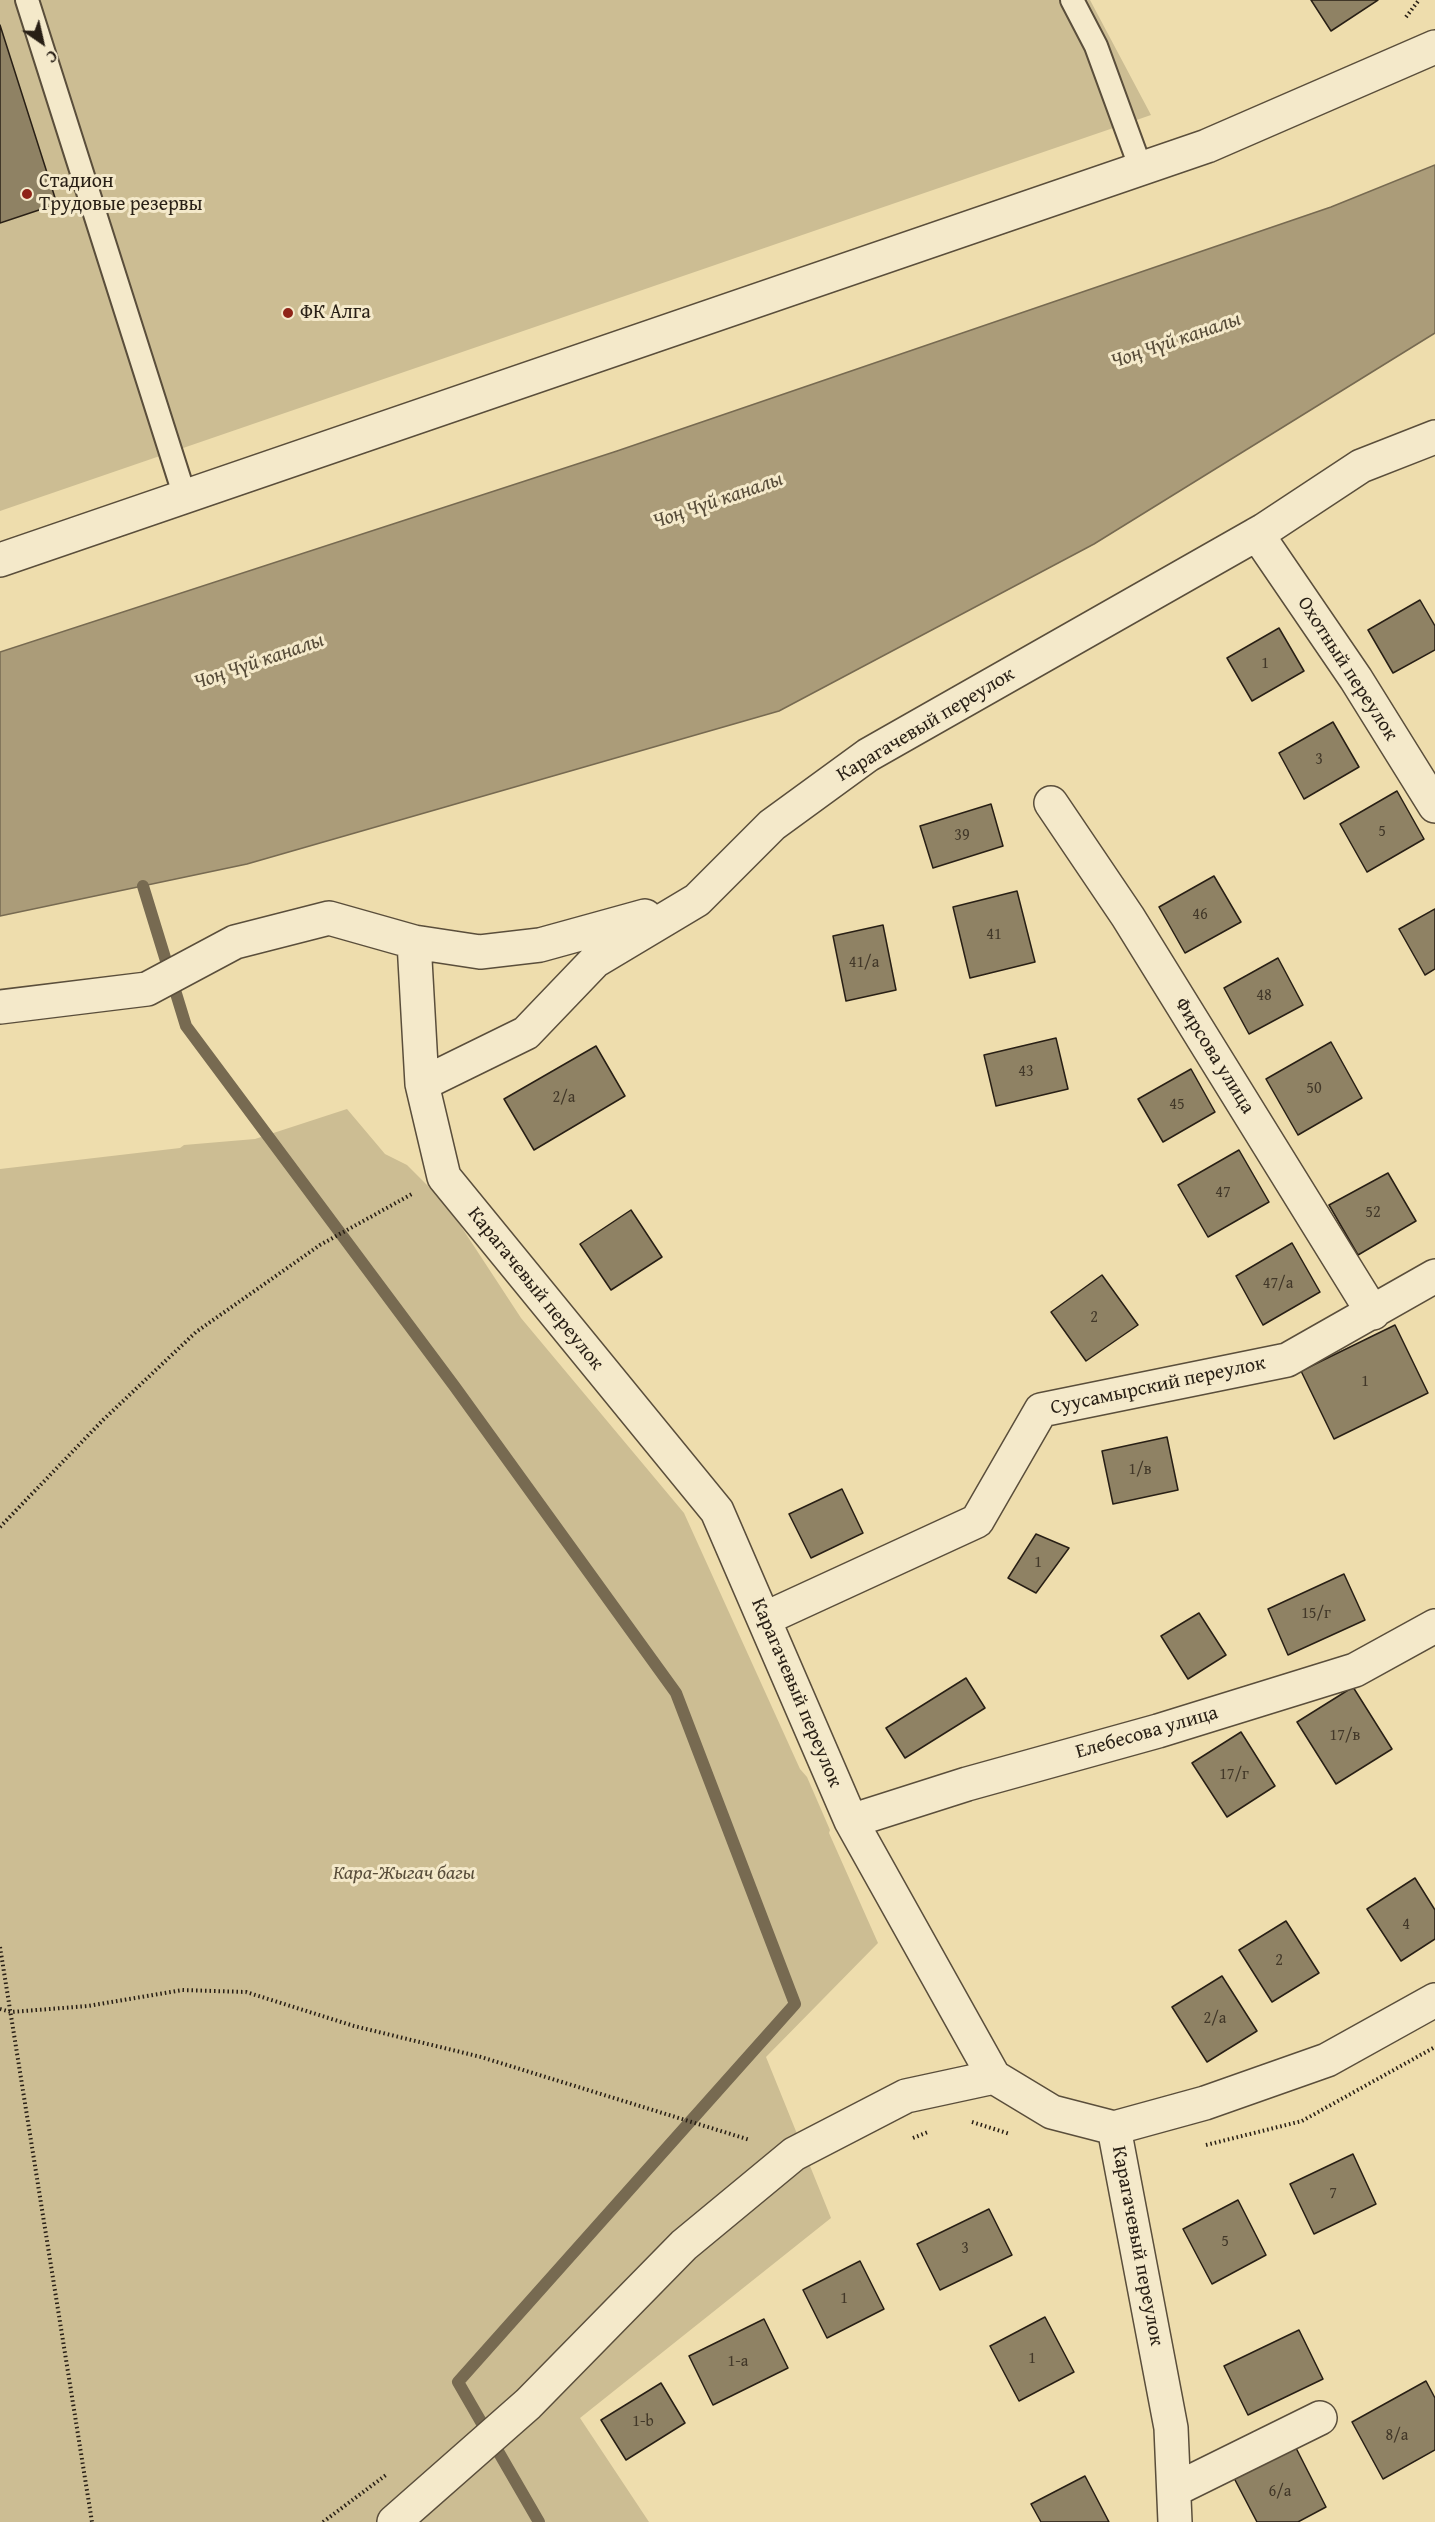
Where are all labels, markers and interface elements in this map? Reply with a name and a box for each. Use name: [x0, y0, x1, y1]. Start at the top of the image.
north arrow: [12, 12, 72, 72]
text: С: [42, 44, 63, 69]
place label: Стадион Трудовые резервы: [39, 170, 203, 217]
marker: Стадион Трудовые резервы: [20, 187, 34, 201]
place label: ФК Алга: [300, 301, 371, 325]
marker: ФК Алга: [281, 306, 295, 320]
water label: Чоң Чүй каналы: [1108, 307, 1244, 375]
water label: Чоң Чүй каналы: [650, 467, 786, 535]
street label: Охотный переулок: [1292, 593, 1402, 745]
water label: Чоң Чүй каналы: [191, 628, 327, 696]
house number: 1: [1261, 654, 1269, 674]
street label: Карагачевый переулок: [833, 662, 1019, 788]
house number: 3: [1315, 750, 1323, 770]
house number: 5: [1378, 822, 1386, 842]
house number: 39: [954, 826, 970, 846]
house number: 46: [1192, 905, 1208, 925]
house number: 41: [986, 925, 1002, 945]
house number: 41/а: [849, 953, 879, 973]
house number: 48: [1256, 986, 1272, 1006]
street label: Фирсова улица: [1169, 993, 1259, 1119]
house number: 43: [1018, 1062, 1034, 1082]
house number: 50: [1306, 1079, 1322, 1099]
house number: 2/а: [553, 1088, 575, 1108]
house number: 45: [1169, 1095, 1185, 1115]
house number: 47: [1215, 1183, 1231, 1203]
street label: Карагачевый переулок: [462, 1203, 608, 1375]
house number: 52: [1365, 1203, 1381, 1223]
house number: 47/а: [1263, 1274, 1293, 1294]
house number: 2: [1090, 1308, 1098, 1328]
street label: Суусамырский переулок: [1048, 1352, 1268, 1420]
house number: 1: [1361, 1372, 1369, 1392]
house number: 1/в: [1128, 1460, 1152, 1480]
house number: 1: [1034, 1553, 1042, 1573]
street label: Карагачевый переулок: [745, 1595, 847, 1791]
house number: 15/г: [1301, 1604, 1331, 1624]
street label: Елебесова улица: [1073, 1701, 1221, 1765]
house number: 17/в: [1330, 1726, 1360, 1746]
house number: 17/г: [1219, 1765, 1249, 1785]
park label: Кара-Жыгач багы: [333, 1862, 475, 1886]
house number: 4: [1402, 1915, 1410, 1935]
house number: 2: [1275, 1951, 1283, 1971]
house number: 2/а: [1204, 2009, 1226, 2029]
street label: Карагачевый переулок: [1106, 2144, 1168, 2348]
house number: 7: [1329, 2184, 1337, 2204]
house number: 5: [1221, 2232, 1229, 2252]
house number: 3: [961, 2239, 969, 2259]
house number: 1: [840, 2289, 848, 2309]
house number: 1: [1028, 2349, 1036, 2369]
house number: 1-a: [728, 2352, 748, 2372]
house number: 1-b: [632, 2412, 654, 2432]
house number: 8/а: [1386, 2426, 1408, 2446]
house number: 6/а: [1269, 2482, 1291, 2502]

